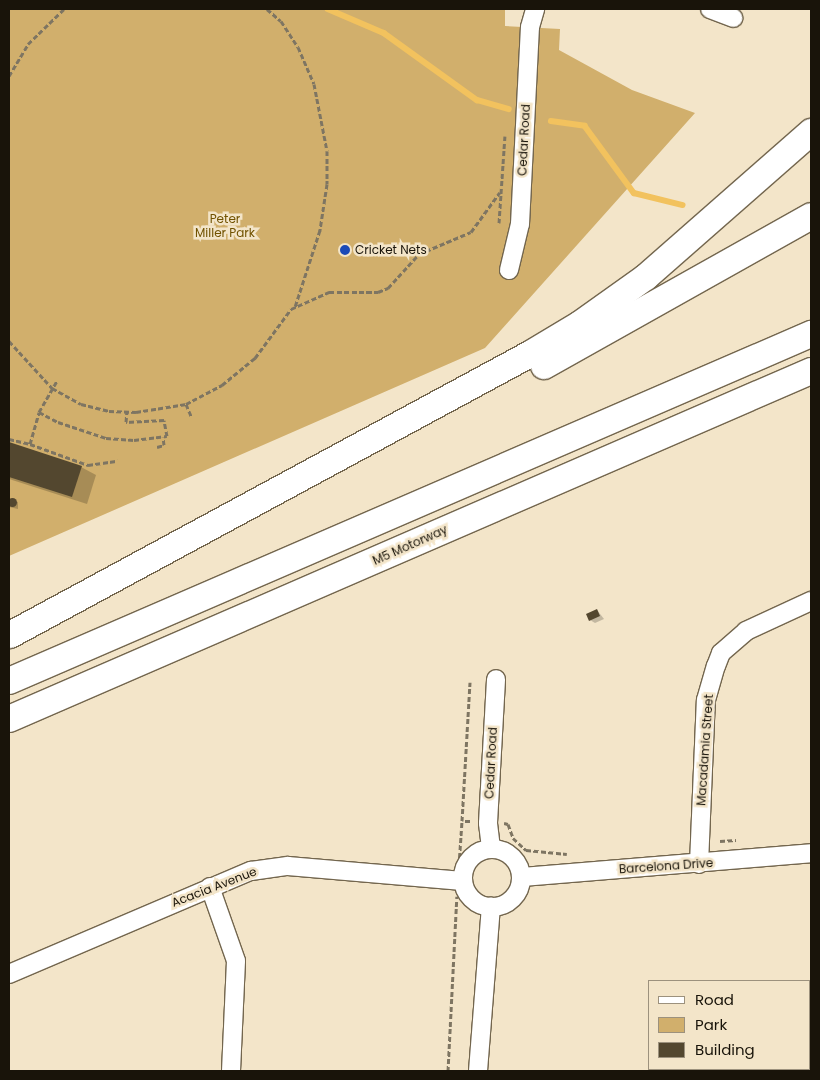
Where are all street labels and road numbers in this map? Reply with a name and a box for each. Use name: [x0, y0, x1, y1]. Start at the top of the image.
street label: Cedar Road: [515, 104, 533, 176]
street label: M5 Motorway: [370, 522, 450, 568]
street label: Macadamia Street: [694, 694, 716, 806]
street label: Cedar Road: [482, 727, 500, 799]
street label: Barcelona Drive: [618, 856, 714, 876]
street label: Acacia Avenue: [169, 864, 259, 910]

